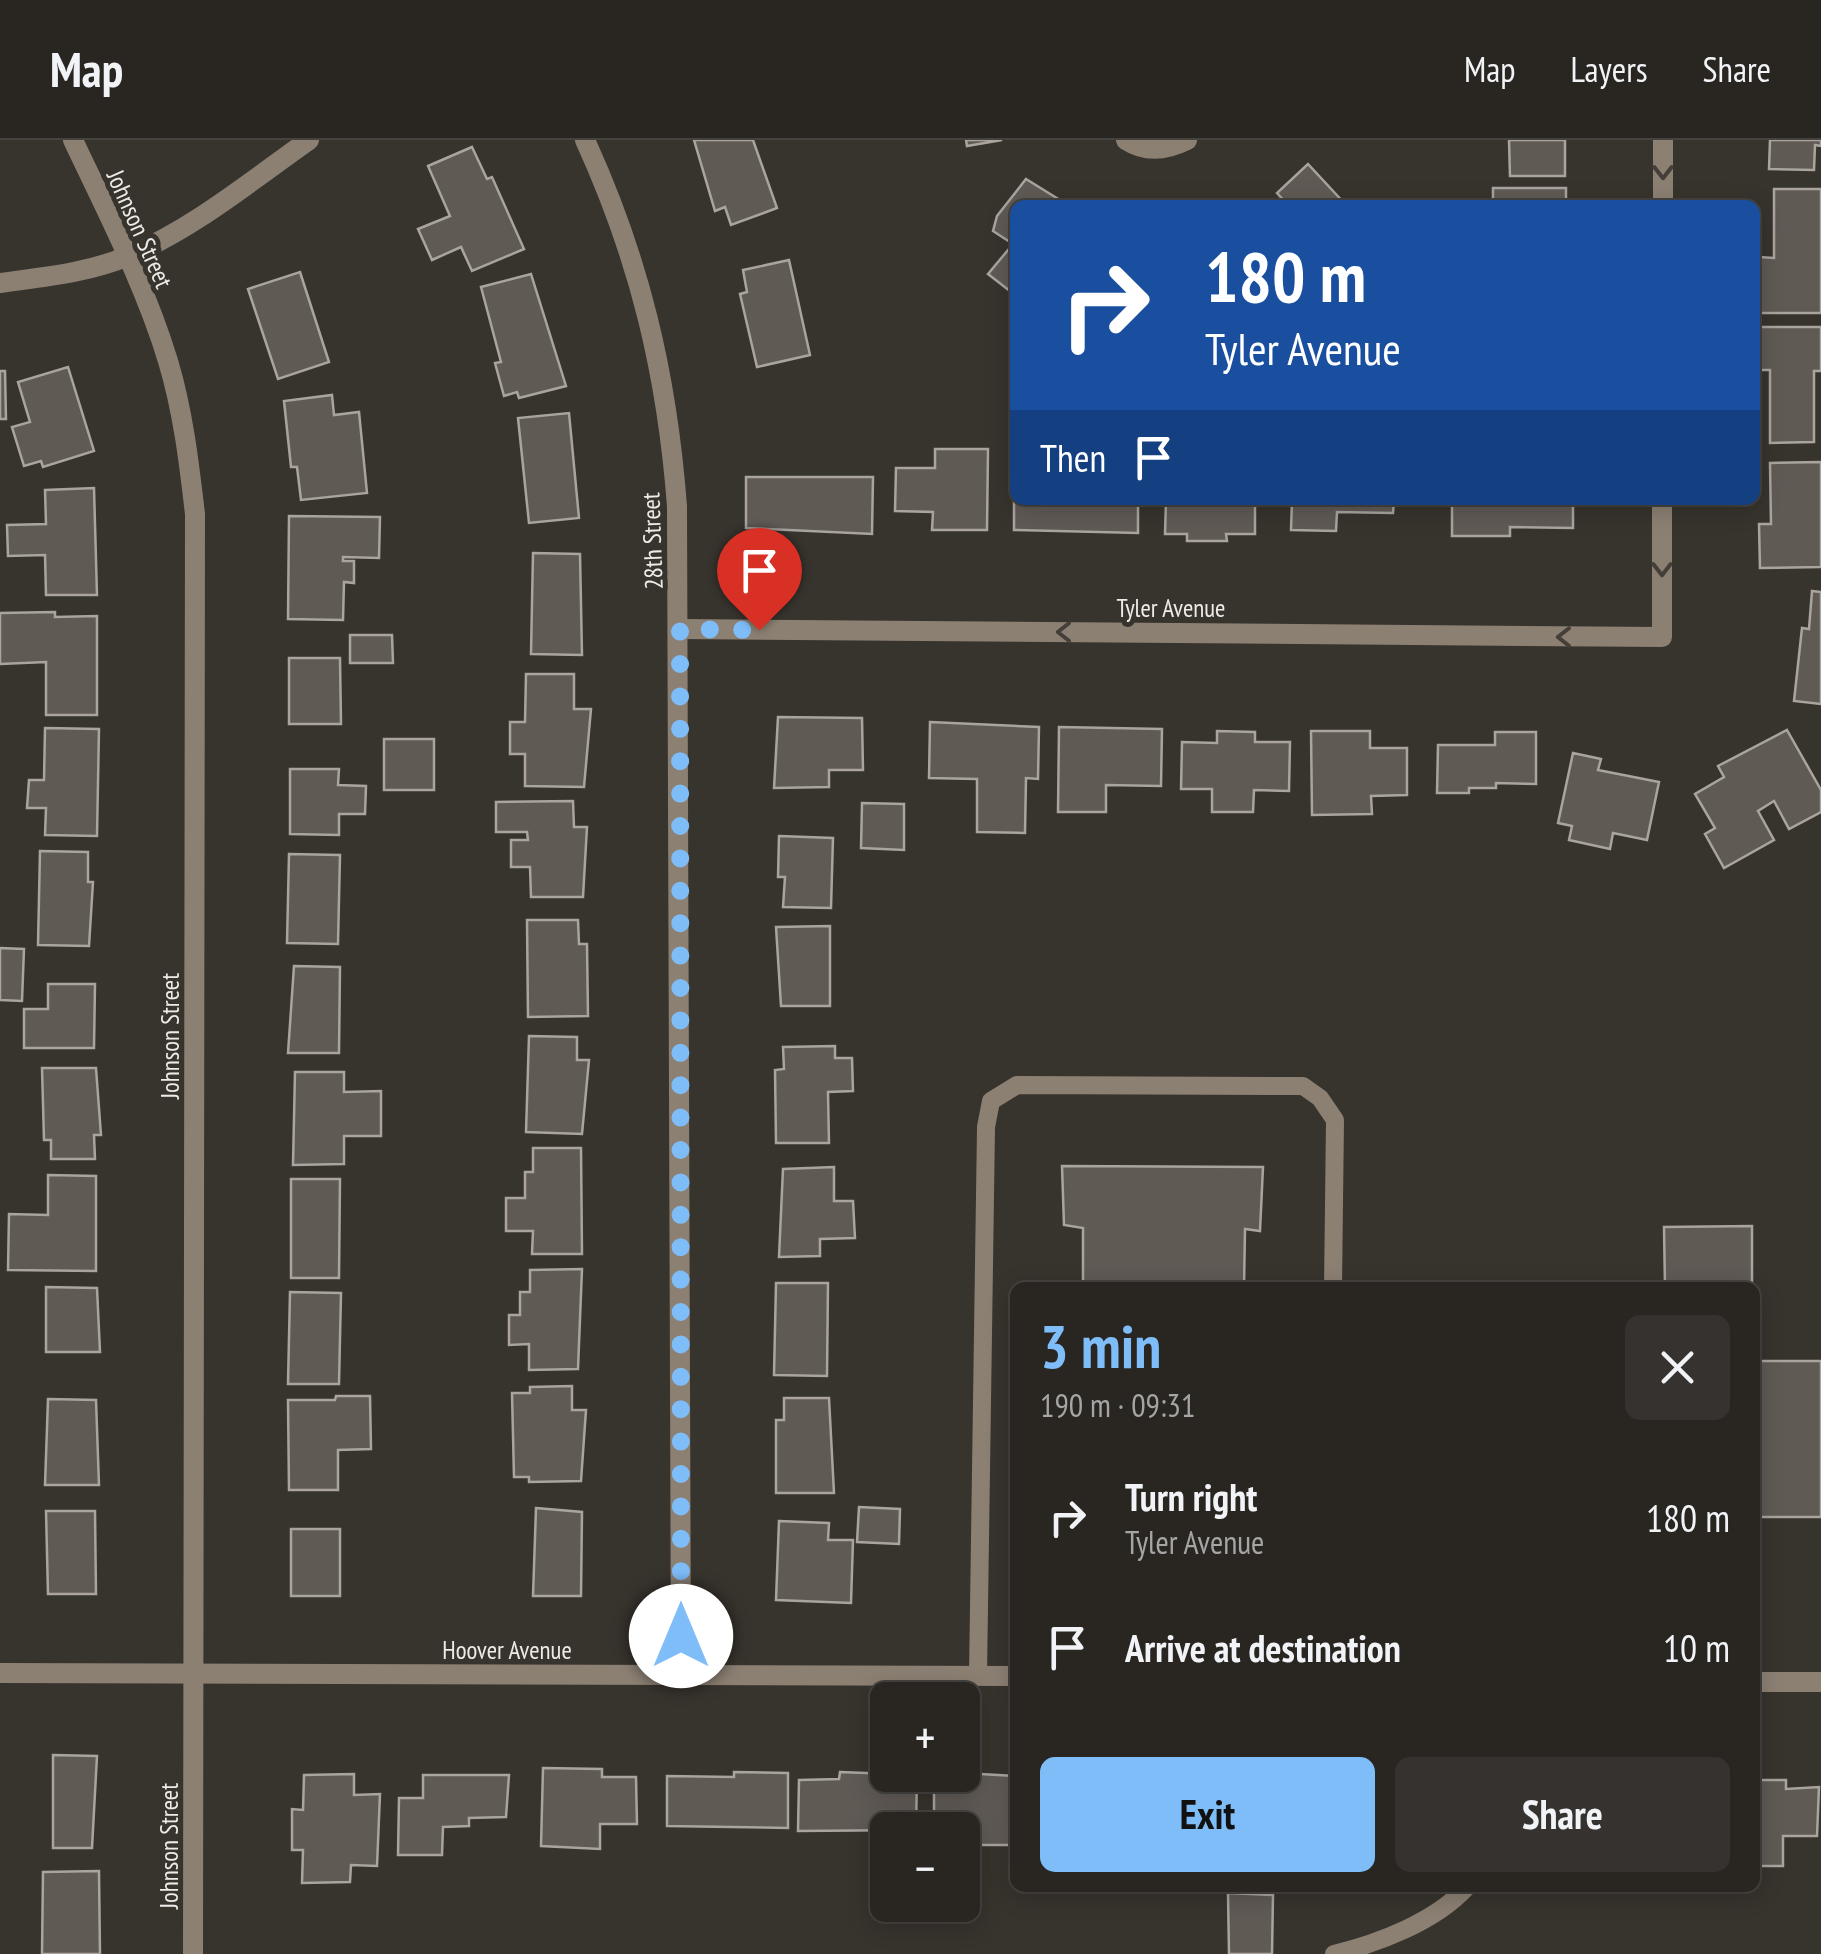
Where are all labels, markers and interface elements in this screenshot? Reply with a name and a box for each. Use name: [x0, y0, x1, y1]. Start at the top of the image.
text: Map: [50, 38, 123, 100]
text: Map: [1464, 46, 1515, 92]
text: Layers: [1570, 46, 1648, 92]
text: Share: [1703, 46, 1771, 92]
street label: Johnson Street: [99, 164, 180, 293]
one-way arrow: [1652, 166, 1674, 181]
text: 180 m: [1205, 231, 1366, 321]
icon: right: [1040, 240, 1170, 370]
text: Tyler Avenue: [1205, 319, 1401, 377]
icon: arrive: [1126, 430, 1181, 485]
text: Then: [1040, 433, 1106, 482]
street label: 28th Street: [634, 492, 670, 590]
pin: [717, 528, 802, 631]
icon: arrive: [732, 543, 787, 598]
one-way arrow: [1651, 562, 1673, 577]
street label: Tyler Avenue: [1117, 592, 1225, 624]
one-way arrow: [1056, 621, 1072, 643]
one-way arrow: [1556, 626, 1572, 647]
street label: Johnson Street: [154, 973, 186, 1100]
text: 3 min: [1040, 1307, 1161, 1385]
button: close: [1625, 1315, 1730, 1420]
text: 190 m · 09:31: [1040, 1384, 1195, 1426]
text: Turn right: [1125, 1472, 1257, 1521]
icon: right: [1040, 1490, 1095, 1545]
text: 180 m: [1646, 1493, 1730, 1542]
text: Tyler Avenue: [1125, 1521, 1264, 1563]
position arrow: [629, 1584, 733, 1688]
icon: arrive: [1040, 1620, 1095, 1675]
text: Arrive at destination: [1125, 1623, 1401, 1672]
text: 10 m: [1663, 1623, 1730, 1672]
street label: Hoover Avenue: [442, 1634, 572, 1666]
map controls: [870, 1682, 980, 1922]
button: +: [870, 1682, 980, 1792]
button: Exit: [1040, 1757, 1375, 1872]
button: Share: [1395, 1757, 1730, 1872]
street label: Johnson Street: [153, 1783, 185, 1910]
button: −: [870, 1812, 980, 1922]

